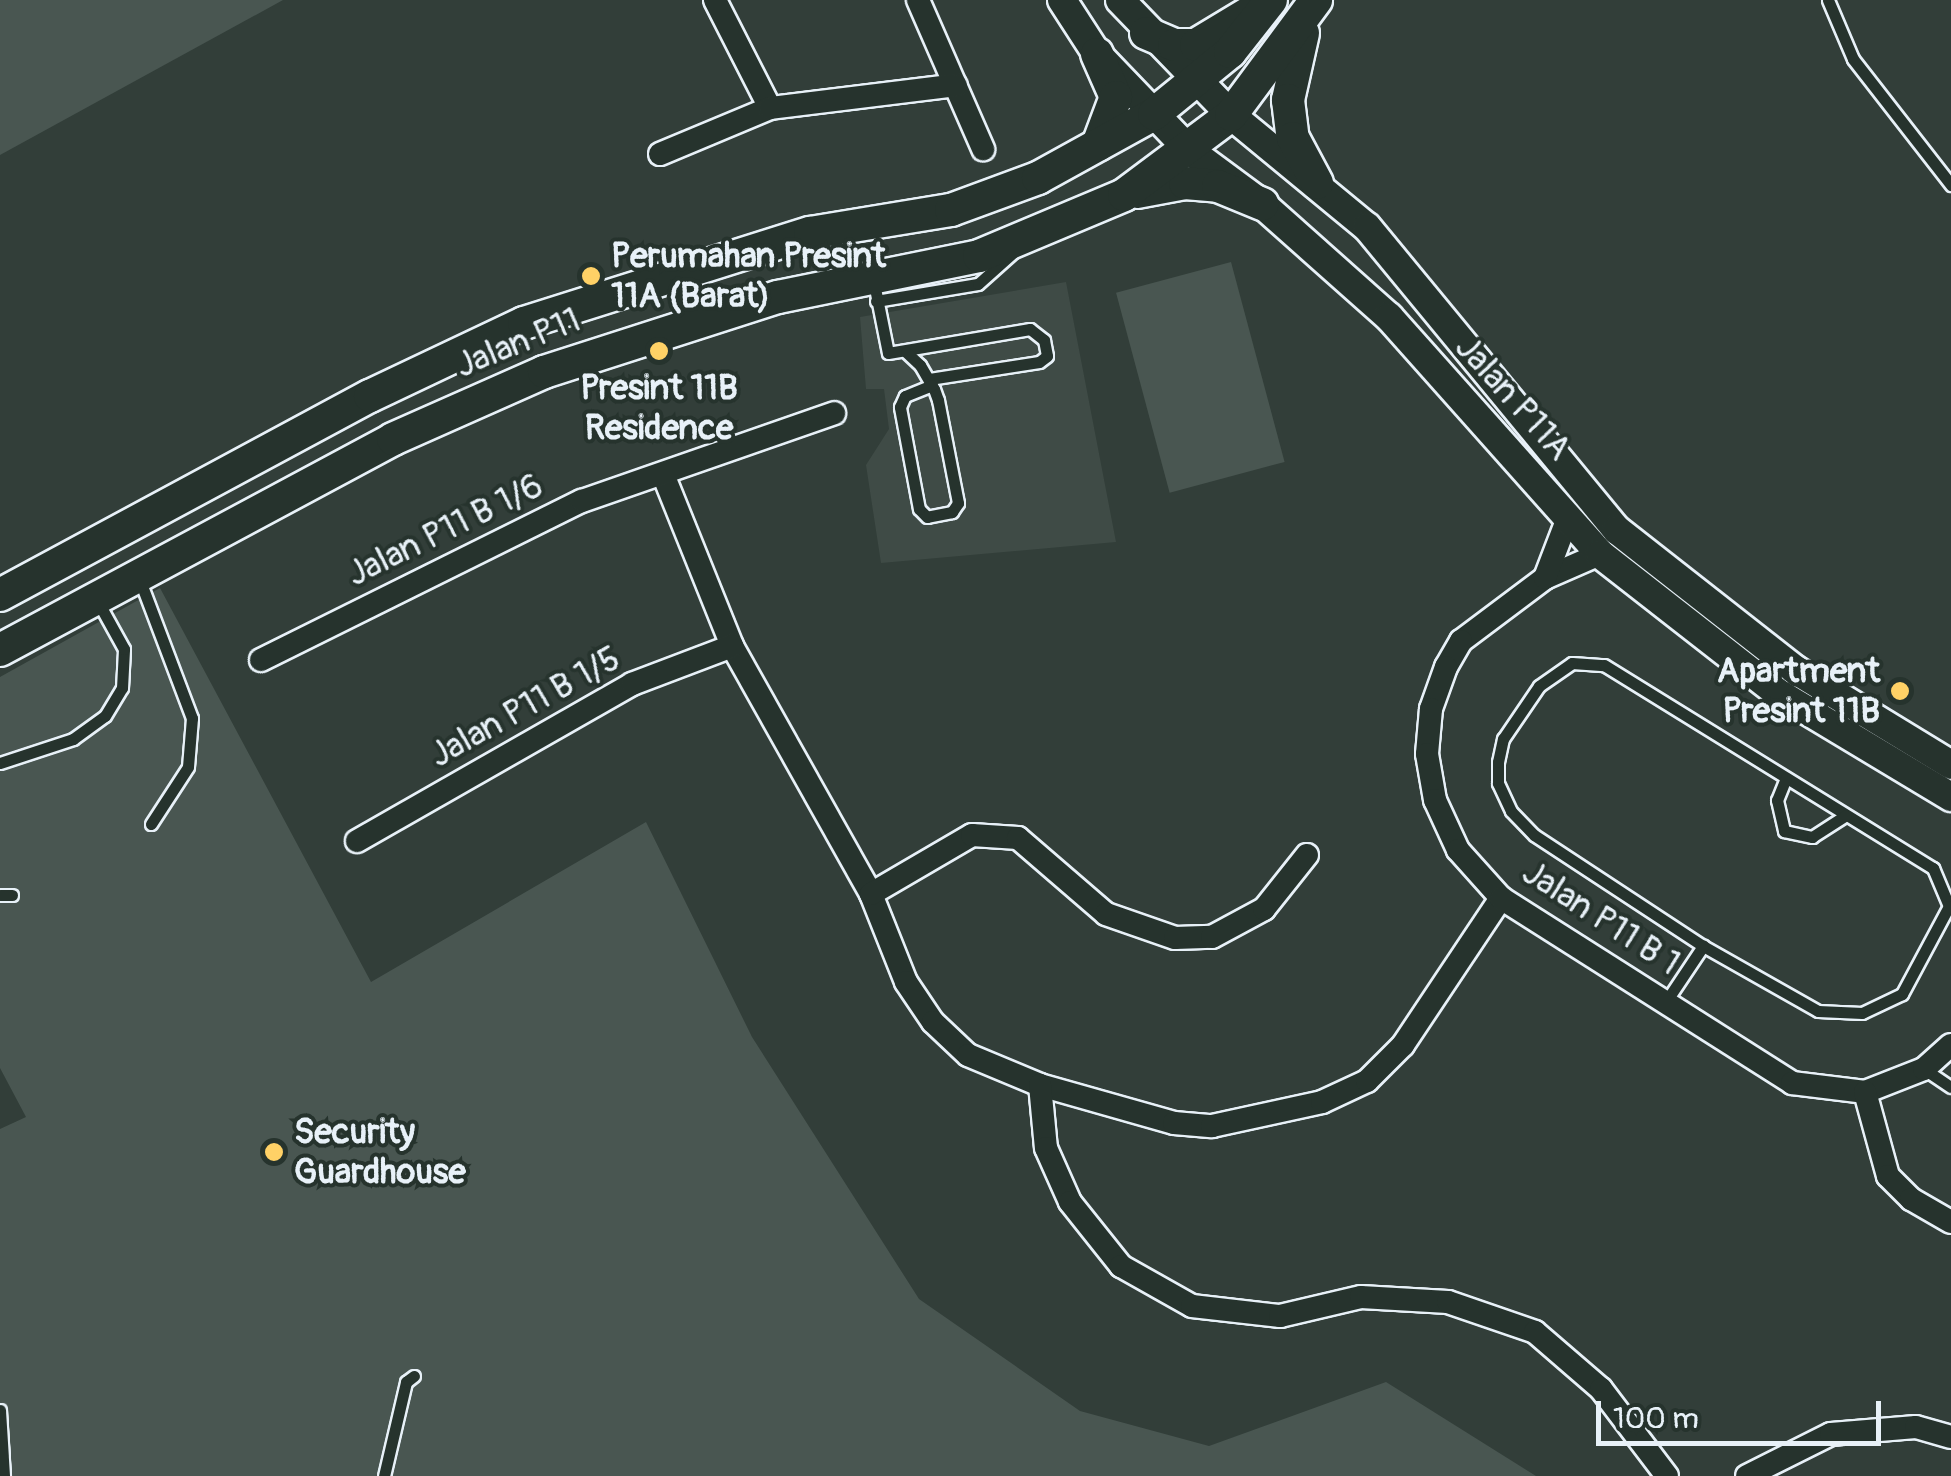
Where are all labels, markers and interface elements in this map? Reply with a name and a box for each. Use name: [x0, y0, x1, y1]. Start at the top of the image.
place label: Perumahan Presint 11A (Barat): [611, 235, 886, 317]
marker: Perumahan Presint 11A (Barat): [580, 265, 602, 287]
street label: Jalan P11: [450, 299, 586, 387]
street label: Jalan P11A: [1446, 327, 1580, 469]
marker: Presint 11B Residence: [648, 340, 670, 362]
place label: Presint 11B Residence: [580, 367, 738, 449]
street label: Jalan P11 B 1/6: [340, 465, 550, 595]
street label: Jalan P11 B 1/5: [423, 638, 627, 776]
place label: Apartment Presint 11B: [1717, 650, 1880, 732]
marker: Apartment Presint 11B: [1889, 680, 1911, 702]
street label: Jalan P11 B 1: [1514, 852, 1688, 984]
place label: Security Guardhouse: [294, 1111, 466, 1193]
marker: Security Guardhouse: [263, 1141, 285, 1163]
scale bar: [1601, 1381, 1886, 1443]
text: 100 m: [1613, 1400, 1699, 1437]

